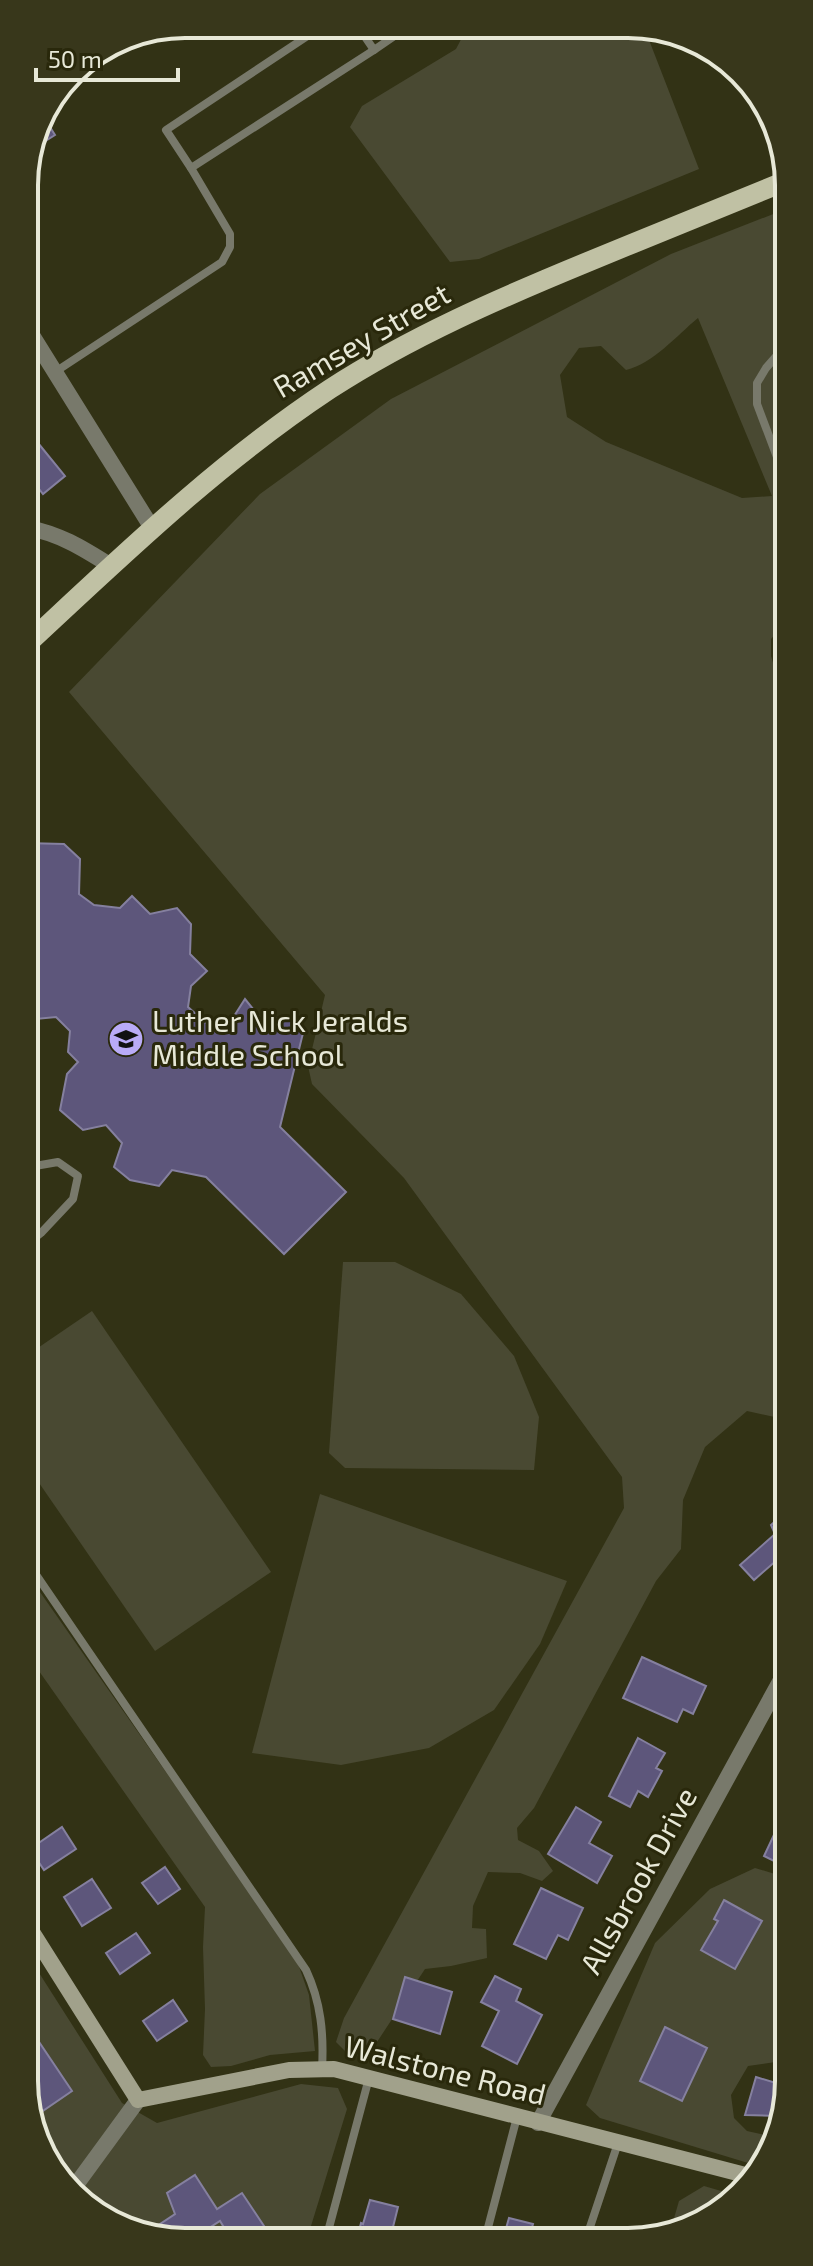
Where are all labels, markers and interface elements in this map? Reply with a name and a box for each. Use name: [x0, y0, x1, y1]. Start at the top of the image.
scale bar: [36, 32, 178, 82]
text: 50 m: [48, 44, 102, 73]
street label: Ramsey Street: [266, 274, 456, 404]
place label: Luther Nick Jeralds Middle School: [152, 1002, 408, 1072]
school or university icon: Luther Nick Jeralds Middle School: [107, 1020, 145, 1058]
street label: Allsbrook Drive: [571, 1781, 703, 1979]
street label: Walstone Road: [341, 2027, 550, 2112]

